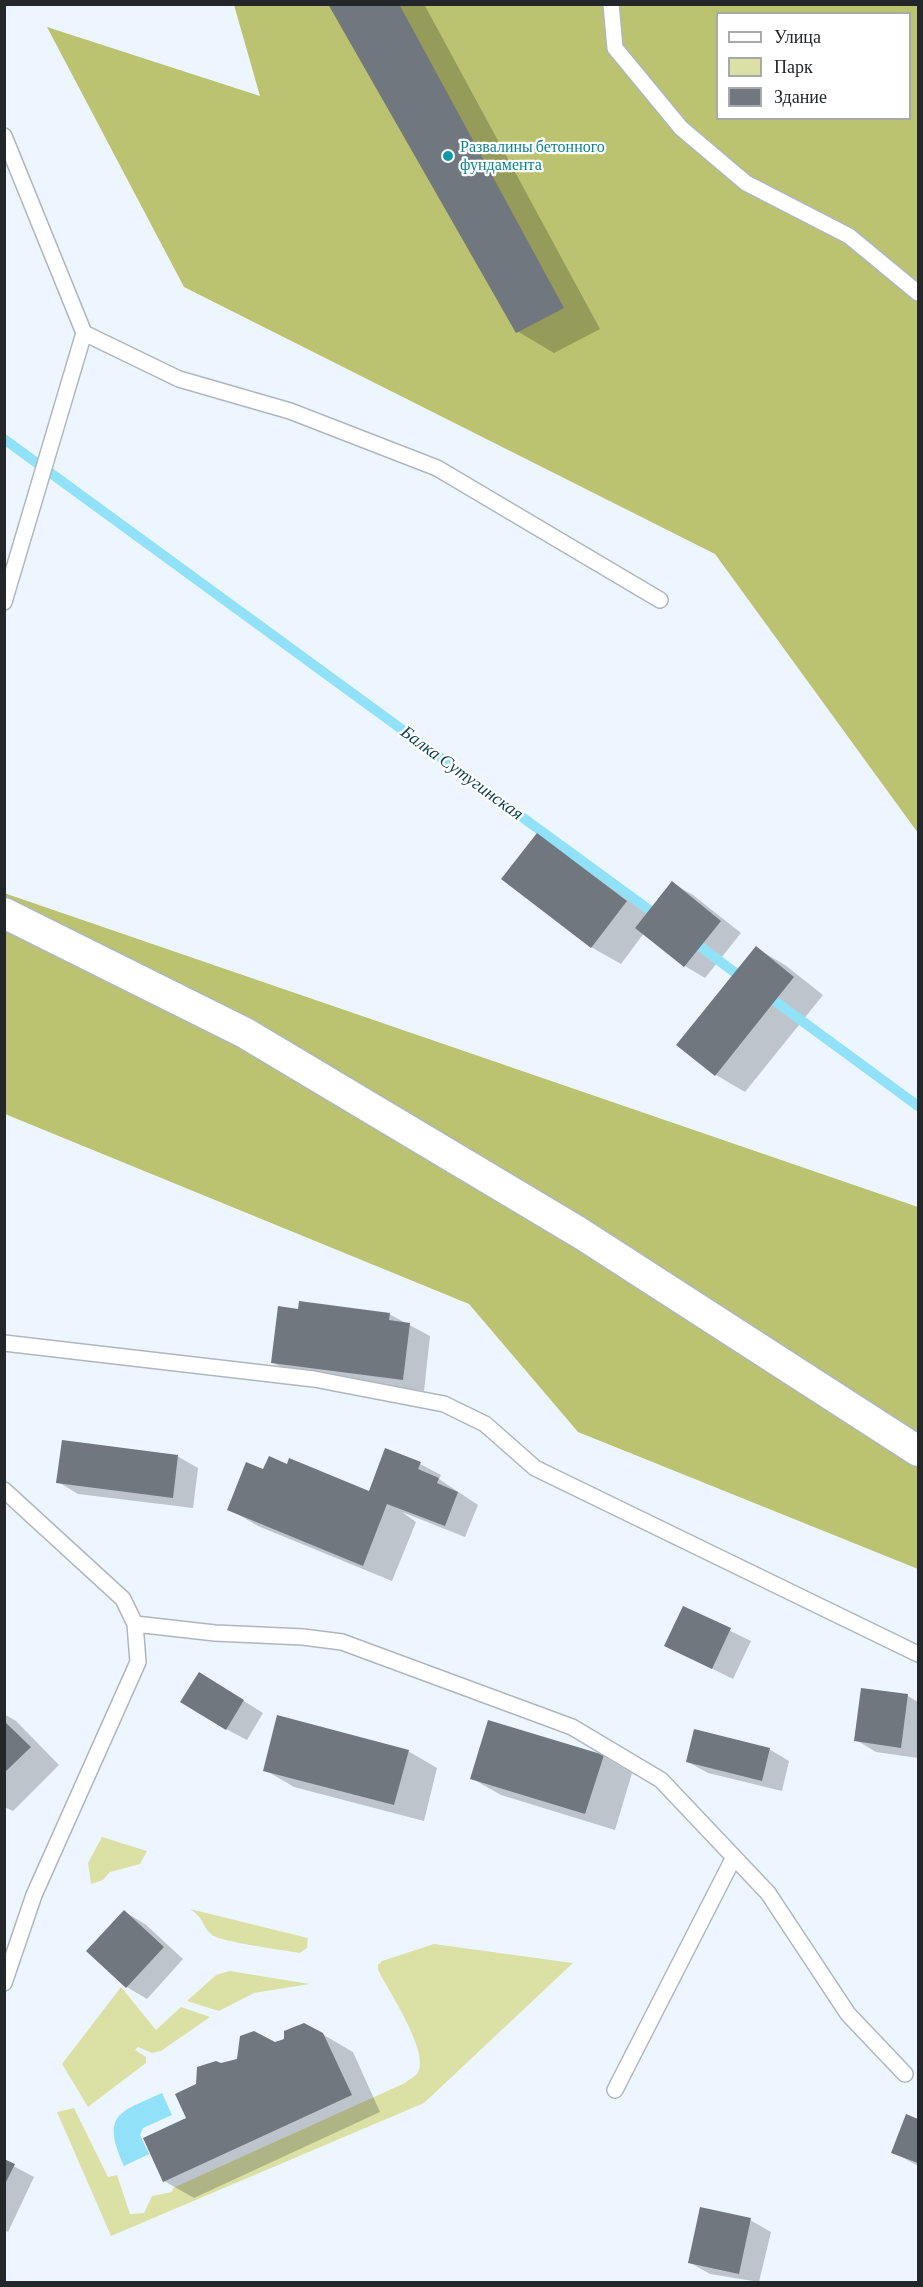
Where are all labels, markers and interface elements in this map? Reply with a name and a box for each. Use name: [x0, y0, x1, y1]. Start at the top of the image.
legend: [716, 12, 911, 120]
text: Улица: [774, 27, 821, 47]
text: Парк: [774, 57, 813, 77]
text: Здание: [774, 87, 827, 107]
place label: Развалины бетонного фундамента: [460, 137, 605, 175]
marker: Развалины бетонного фундамента: [441, 149, 455, 163]
water label: Балка Сутугинская: [396, 721, 528, 825]

